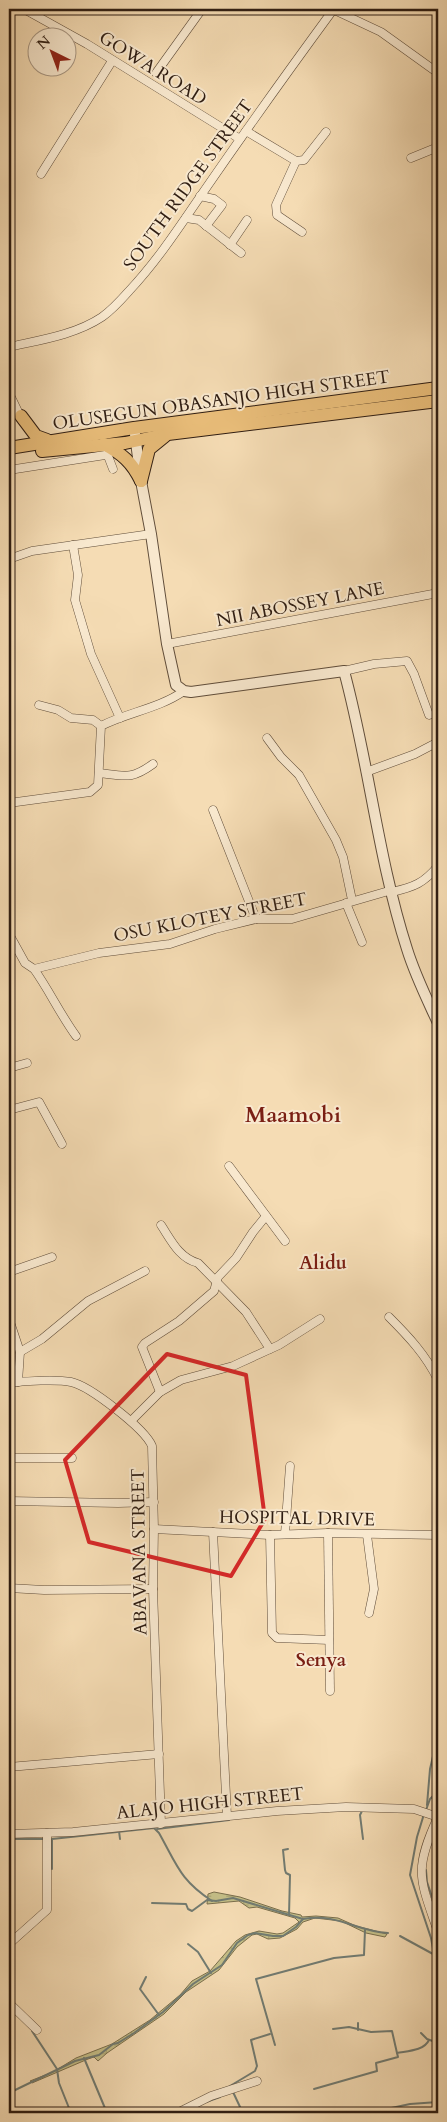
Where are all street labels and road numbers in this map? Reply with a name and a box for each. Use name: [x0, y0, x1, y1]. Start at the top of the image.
street label: GOWA ROAD: [94, 25, 211, 112]
street label: SOUTH RIDGE STREET: [118, 95, 259, 276]
street label: OLUSEGUN OBASANJO HIGH STREET: [51, 364, 391, 437]
street label: NII ABOSSEY LANE: [214, 576, 386, 633]
street label: OSU KLOTEY STREET: [111, 886, 309, 949]
street label: ABAVANA STREET: [126, 1468, 153, 1636]
street label: HOSPITAL DRIVE: [219, 1505, 375, 1532]
street label: ALAJO HIGH STREET: [115, 1781, 305, 1826]

